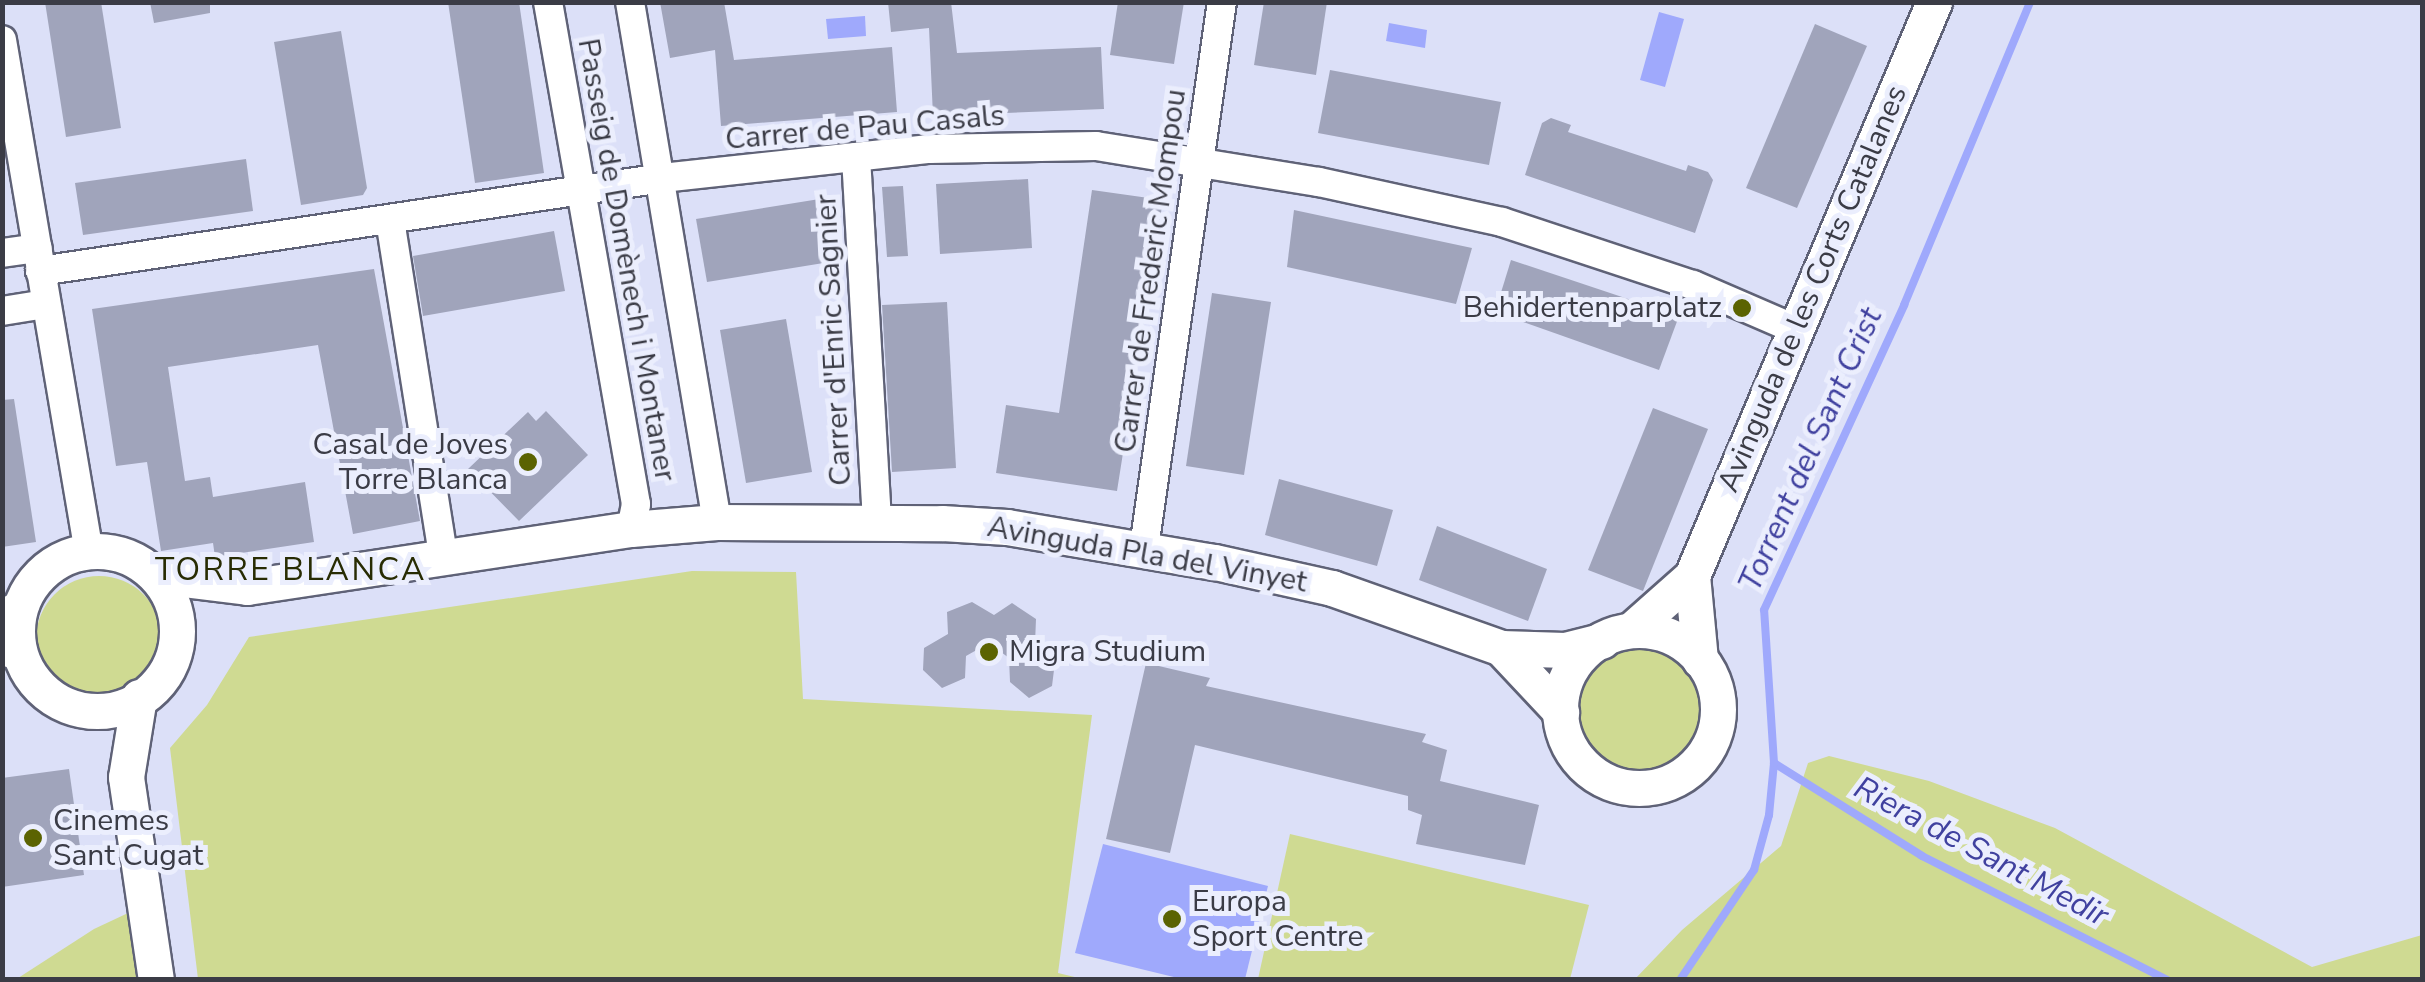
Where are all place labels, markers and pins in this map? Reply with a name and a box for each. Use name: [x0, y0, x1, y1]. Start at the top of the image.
place label: Behidertenparplatz: [1463, 290, 1722, 326]
marker: Behidertenparplatz: [1731, 297, 1753, 319]
place label: Casal de Joves Torre Blanca: [313, 427, 508, 498]
marker: Casal de Joves Torre Blanca: [517, 451, 539, 473]
place label: Migra Studium: [1009, 634, 1206, 670]
marker: Migra Studium: [978, 641, 1000, 663]
place label: Cinemes Sant Cugat: [53, 803, 203, 874]
marker: Cinemes Sant Cugat: [22, 827, 44, 849]
place label: Europa Sport Centre: [1192, 884, 1364, 954]
marker: Europa Sport Centre: [1161, 908, 1183, 930]

